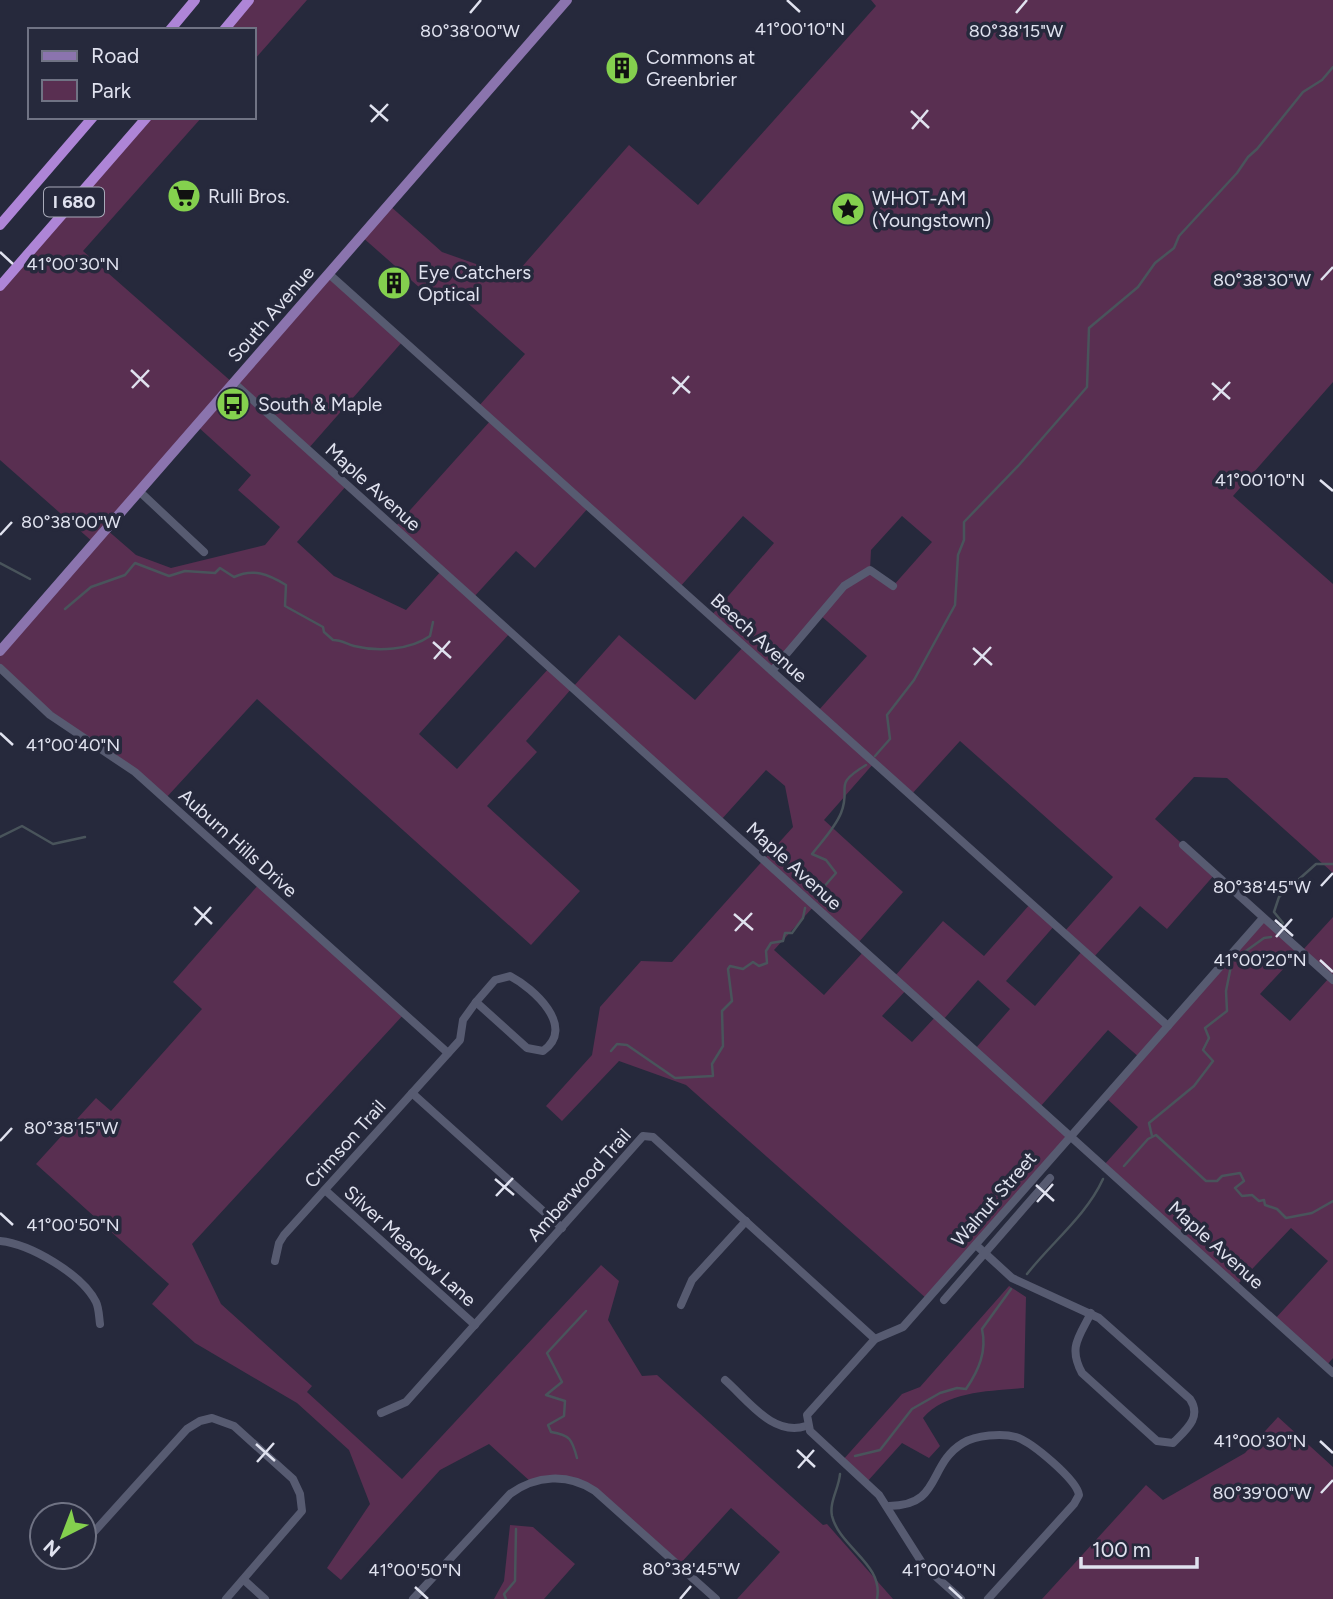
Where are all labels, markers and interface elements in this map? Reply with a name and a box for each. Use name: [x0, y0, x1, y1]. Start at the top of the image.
text: 41°00'10"N: [755, 18, 845, 40]
text: 80°38'00"W: [420, 20, 521, 42]
text: 80°38'15"W: [969, 20, 1064, 42]
legend: [28, 28, 256, 119]
text: Road: [91, 43, 139, 68]
place label: Commons at Greenbrier: [646, 46, 755, 91]
building icon: Commons at Greenbrier: [603, 49, 641, 87]
text: Park: [91, 78, 132, 103]
supermarket icon: Rulli Bros.: [165, 177, 203, 215]
place label: Rulli Bros.: [208, 185, 290, 208]
place label: WHOT-AM (Youngstown): [872, 187, 991, 232]
road number: I 680: [44, 188, 104, 216]
place icon: WHOT-AM (Youngstown): [829, 190, 867, 228]
text: 41°00'30"N: [27, 253, 119, 275]
street label: South Avenue: [223, 261, 319, 367]
place label: Eye Catchers Optical: [418, 261, 531, 306]
building icon: Eye Catchers Optical: [375, 264, 413, 302]
text: 80°38'30"W: [1213, 269, 1312, 291]
bus stop icon: South & Maple: [214, 385, 252, 423]
place label: South & Maple: [258, 393, 382, 416]
street label: Maple Avenue: [321, 438, 425, 536]
text: 41°00'10"N: [1215, 469, 1305, 491]
text: 80°38'00"W: [21, 511, 122, 533]
street label: Beech Avenue: [706, 589, 812, 687]
text: 41°00'40"N: [26, 734, 120, 756]
street label: Auburn Hills Drive: [174, 784, 302, 902]
street label: Maple Avenue: [742, 817, 846, 915]
text: 80°38'45"W: [1213, 876, 1312, 898]
text: 41°00'20"N: [1213, 949, 1307, 971]
street label: Crimson Trail: [300, 1095, 390, 1193]
text: 80°38'15"W: [24, 1117, 119, 1139]
street label: Amberwood Trail: [522, 1124, 636, 1246]
street label: Walnut Street: [947, 1147, 1041, 1251]
street label: Silver Meadow Lane: [339, 1181, 481, 1311]
street label: Maple Avenue: [1164, 1196, 1268, 1294]
text: 41°00'50"N: [26, 1214, 120, 1236]
text: 41°00'30"N: [1214, 1430, 1306, 1452]
text: 80°39'00"W: [1213, 1482, 1312, 1504]
north arrow: [28, 1501, 98, 1571]
scale bar: [1081, 1526, 1196, 1570]
text: N: [39, 1535, 65, 1562]
text: 100 m: [1092, 1537, 1151, 1562]
text: 80°38'45"W: [642, 1558, 741, 1580]
text: 41°00'50"N: [368, 1559, 462, 1581]
text: 41°00'40"N: [902, 1559, 996, 1581]

